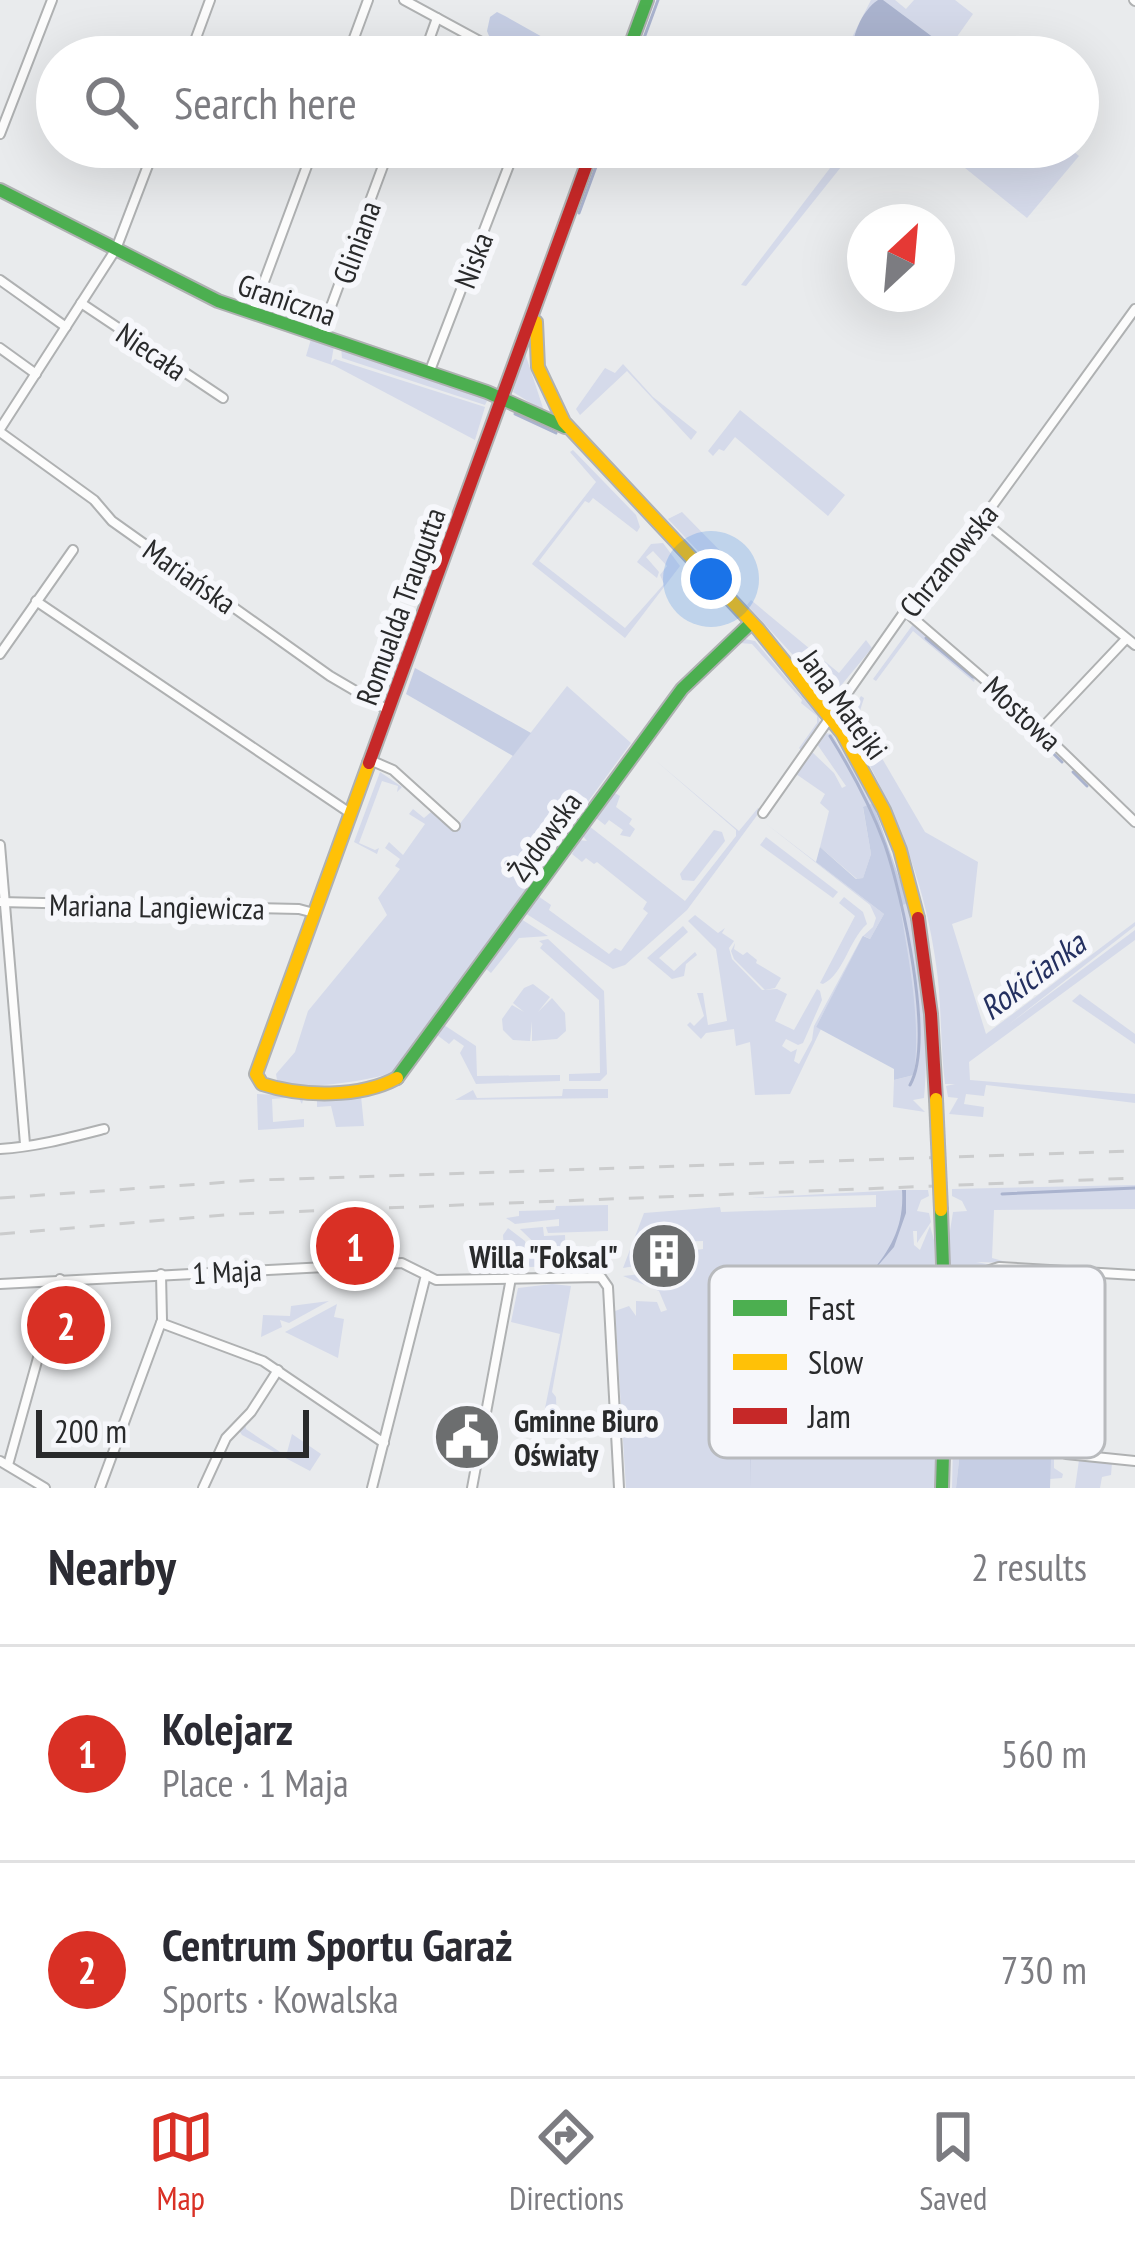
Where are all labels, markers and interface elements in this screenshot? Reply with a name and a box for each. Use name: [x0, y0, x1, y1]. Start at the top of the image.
search box: [36, 36, 1099, 168]
icon: search: [78, 69, 144, 135]
text: Search here: [174, 73, 357, 131]
street label: Gliniana: [323, 195, 389, 289]
north arrow: [847, 204, 955, 312]
street label: Niska: [445, 227, 501, 293]
street label: Graniczna: [233, 264, 341, 334]
street label: Niecała: [109, 313, 195, 389]
street label: Chrzanowska: [890, 495, 1006, 625]
street label: Romualda Traugutta: [346, 502, 454, 710]
street label: Mariańska: [136, 530, 244, 622]
your location: [681, 549, 741, 609]
street label: Jana Matejki: [790, 640, 897, 767]
street label: Mostowa: [976, 667, 1070, 759]
street label: Żydowska: [499, 784, 589, 888]
street label: Mariana Langiewicza: [49, 885, 265, 927]
water label: Rokicianka: [971, 920, 1095, 1029]
pin: 1: [316, 1201, 394, 1291]
building icon: Willa "Foksal": [629, 1221, 699, 1291]
place label: Willa "Foksal": [468, 1237, 618, 1276]
street label: 1 Maja: [191, 1250, 263, 1292]
legend: [709, 1266, 1105, 1458]
pin: 2: [27, 1280, 105, 1370]
text: Fast: [808, 1286, 855, 1329]
text: Slow: [808, 1340, 864, 1383]
text: Jam: [807, 1394, 851, 1437]
place label: Gminne Biuro Oświaty: [514, 1401, 659, 1474]
public building icon: Gminne Biuro Oświaty: [432, 1402, 502, 1472]
scale bar: [36, 1404, 309, 1457]
text: 200 m: [54, 1409, 127, 1452]
text: Nearby: [48, 1533, 176, 1599]
text: 2 results: [971, 1541, 1087, 1592]
text: Kolejarz: [162, 1699, 293, 1757]
text: 1: [78, 1728, 96, 1779]
text: 560 m: [1001, 1728, 1087, 1779]
text: Place · 1 Maja: [162, 1757, 349, 1808]
text: Centrum Sportu Garaż: [162, 1915, 512, 1973]
text: 2: [78, 1944, 96, 1995]
text: 730 m: [1001, 1944, 1087, 1995]
text: Sports · Kowalska: [162, 1973, 399, 2024]
tab: Map: [148, 2104, 214, 2219]
tab: Directions: [509, 2104, 624, 2219]
tab: Saved: [919, 2104, 987, 2219]

